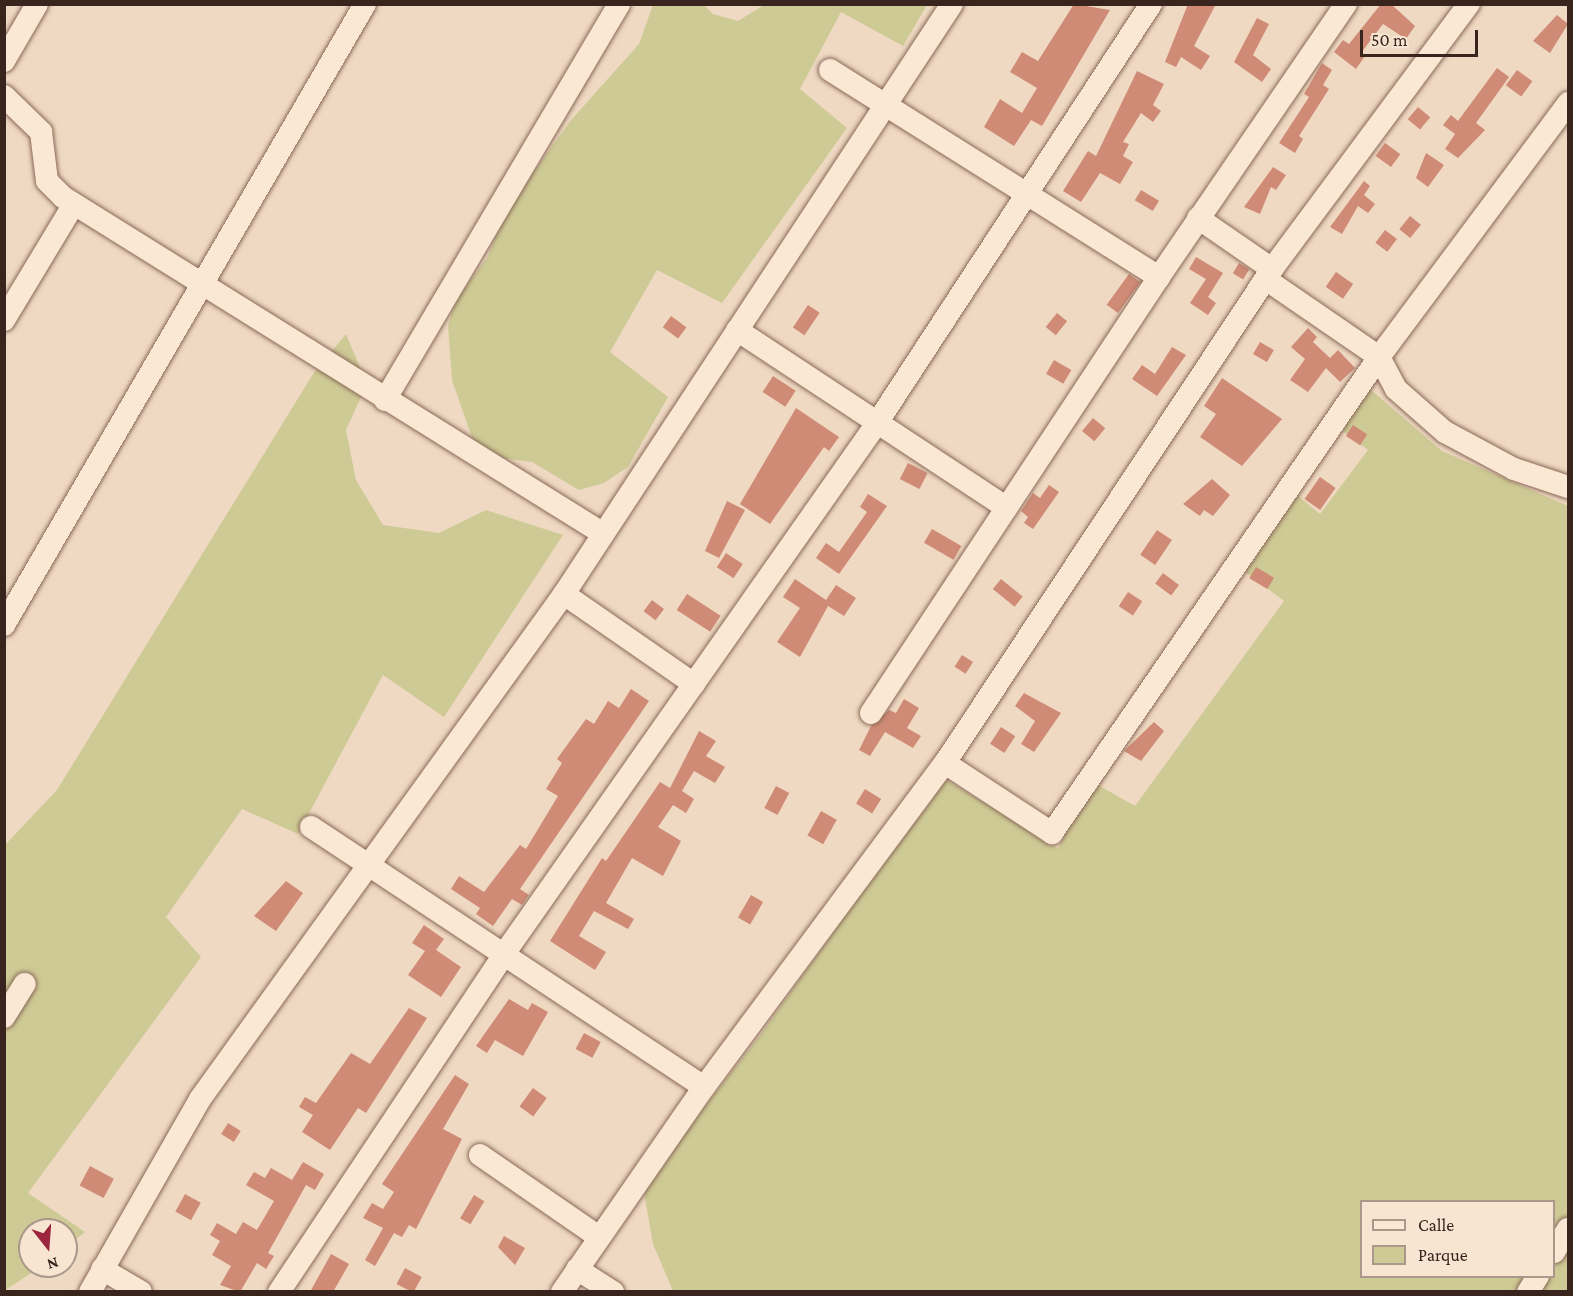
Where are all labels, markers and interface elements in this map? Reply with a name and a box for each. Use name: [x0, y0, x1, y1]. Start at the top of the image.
scale bar: [1363, 18, 1482, 56]
text: 50 m: [1371, 30, 1408, 50]
legend: [1360, 1200, 1555, 1278]
text: Calle: [1418, 1215, 1454, 1235]
north arrow: [18, 1218, 78, 1278]
text: Parque: [1418, 1245, 1468, 1265]
text: N: [45, 1254, 61, 1274]

